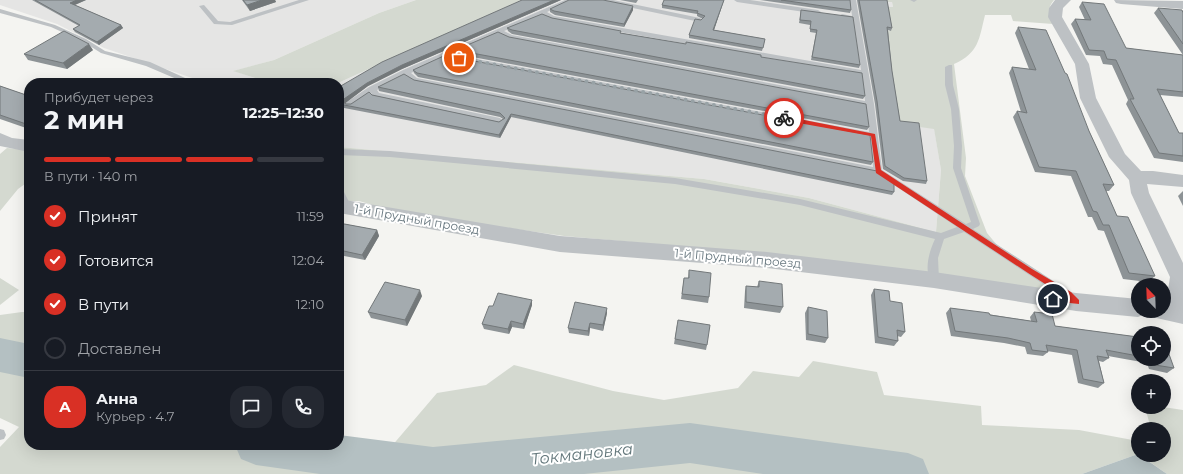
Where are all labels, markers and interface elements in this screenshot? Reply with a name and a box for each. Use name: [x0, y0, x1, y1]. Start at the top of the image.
pin: [442, 41, 476, 75]
icon: bag: [448, 47, 470, 69]
text: Прибудет через: [44, 89, 153, 105]
courier: [764, 98, 804, 138]
text: 12:25–12:30: [243, 103, 324, 122]
text: 2 мин: [44, 104, 124, 136]
icon: bike: [773, 107, 795, 129]
text: В пути · 140 m: [44, 168, 137, 184]
street label: 1-й Прудный проезд: [353, 201, 481, 237]
icon: check: [44, 205, 66, 227]
text: Принят: [78, 207, 137, 226]
text: 11:59: [297, 208, 324, 224]
street label: 1-й Прудный проезд: [674, 245, 802, 271]
icon: check: [44, 249, 66, 271]
text: Готовится: [78, 251, 154, 270]
text: 12:04: [292, 252, 324, 268]
north arrow: [1131, 278, 1171, 318]
map controls: [1131, 278, 1171, 462]
pin: [1036, 282, 1070, 316]
icon: home: [1042, 288, 1064, 310]
icon: check: [44, 293, 66, 315]
text: В пути: [78, 295, 129, 314]
text: 12:10: [296, 296, 324, 312]
button: locate: [1131, 326, 1171, 366]
text: Доставлен: [78, 339, 161, 358]
button: +: [1131, 374, 1171, 414]
button: chat: [230, 386, 272, 428]
button: phone: [282, 386, 324, 428]
text: Анна: [96, 389, 138, 408]
text: А: [59, 397, 71, 416]
text: Курьер · 4.7: [96, 408, 174, 424]
button: −: [1131, 422, 1171, 462]
water label: Токмановка: [530, 439, 634, 469]

